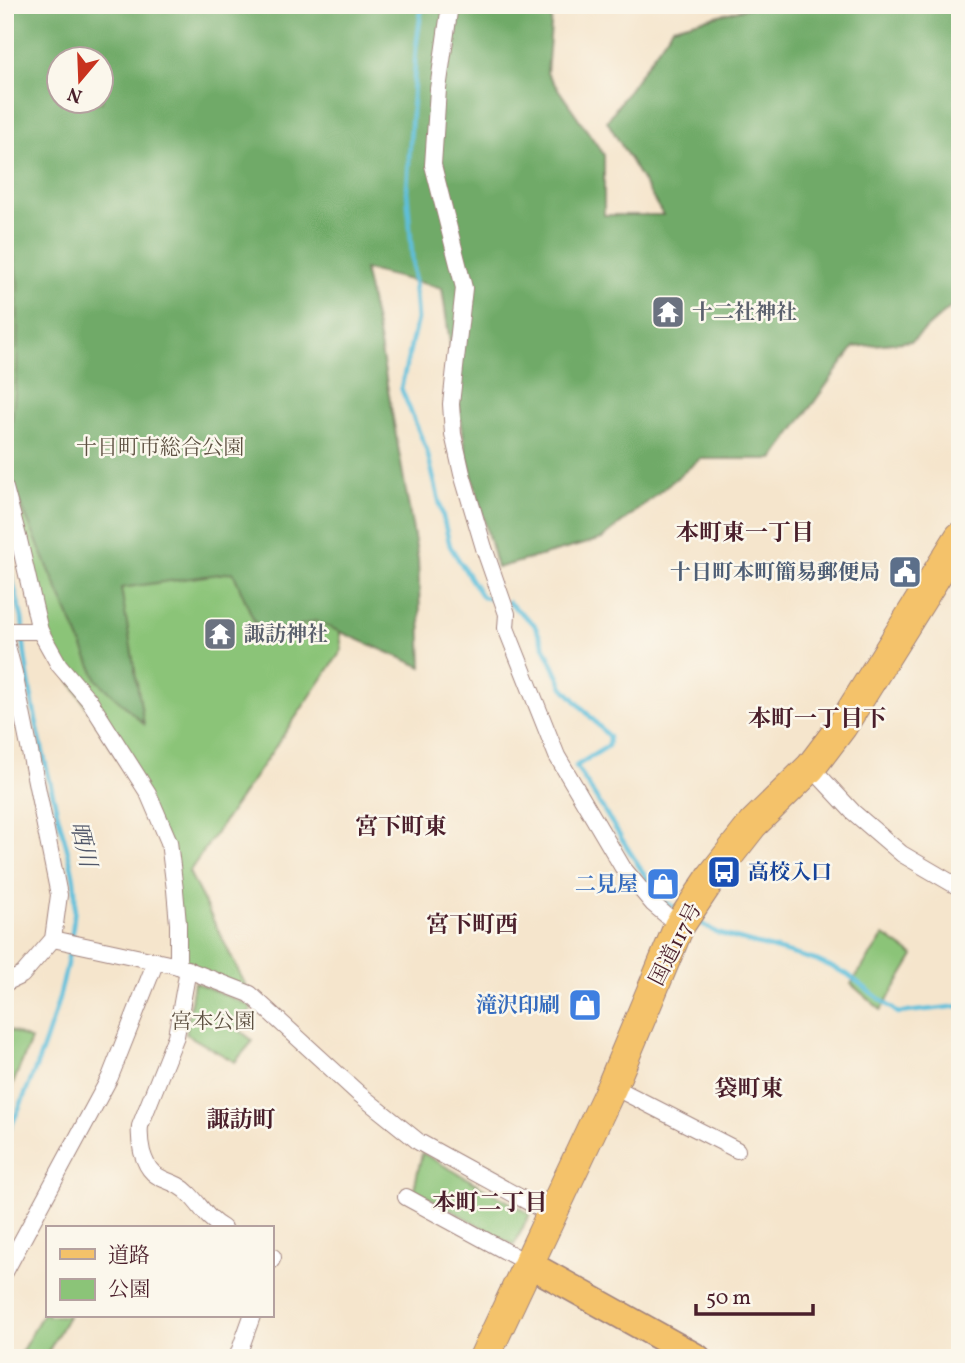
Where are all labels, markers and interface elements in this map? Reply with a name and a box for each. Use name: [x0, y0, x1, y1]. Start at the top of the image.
north arrow: [46, 46, 116, 116]
text: N: [64, 80, 86, 109]
temple icon: 十二社神社: [649, 293, 687, 331]
place label: 十二社神社: [692, 299, 797, 328]
park label: 十日町市総合公園: [76, 434, 244, 463]
district label: 本町東一丁目: [676, 518, 814, 550]
public building icon: 十日町本町簡易郵便局: [886, 553, 924, 591]
place label: 十日町本町簡易郵便局: [670, 559, 880, 588]
temple icon: 諏訪神社: [201, 615, 239, 653]
place label: 諏訪神社: [244, 621, 328, 650]
district label: 本町一丁目下: [748, 704, 886, 736]
district label: 宮下町東: [355, 812, 447, 844]
water label: 晒川: [61, 818, 103, 873]
bus stop icon: 高校入口: [705, 853, 743, 891]
place label: 高校入口: [748, 859, 832, 888]
shop icon: 二見屋: [644, 865, 682, 903]
place label: 二見屋: [575, 871, 638, 900]
street label: 国道117号: [643, 898, 710, 991]
district label: 宮下町西: [426, 910, 518, 942]
shop icon: 滝沢印刷: [566, 986, 604, 1024]
place label: 滝沢印刷: [476, 992, 560, 1021]
park label: 宮本公園: [171, 1008, 255, 1037]
district label: 袋町東: [715, 1074, 784, 1106]
district label: 諏訪町: [207, 1105, 276, 1137]
district label: 本町二丁目: [433, 1188, 548, 1220]
legend: [46, 1226, 273, 1318]
text: 道路: [108, 1242, 150, 1271]
scale bar: [696, 1272, 813, 1316]
text: 公園: [108, 1276, 150, 1305]
text: 50 m: [706, 1284, 751, 1313]

